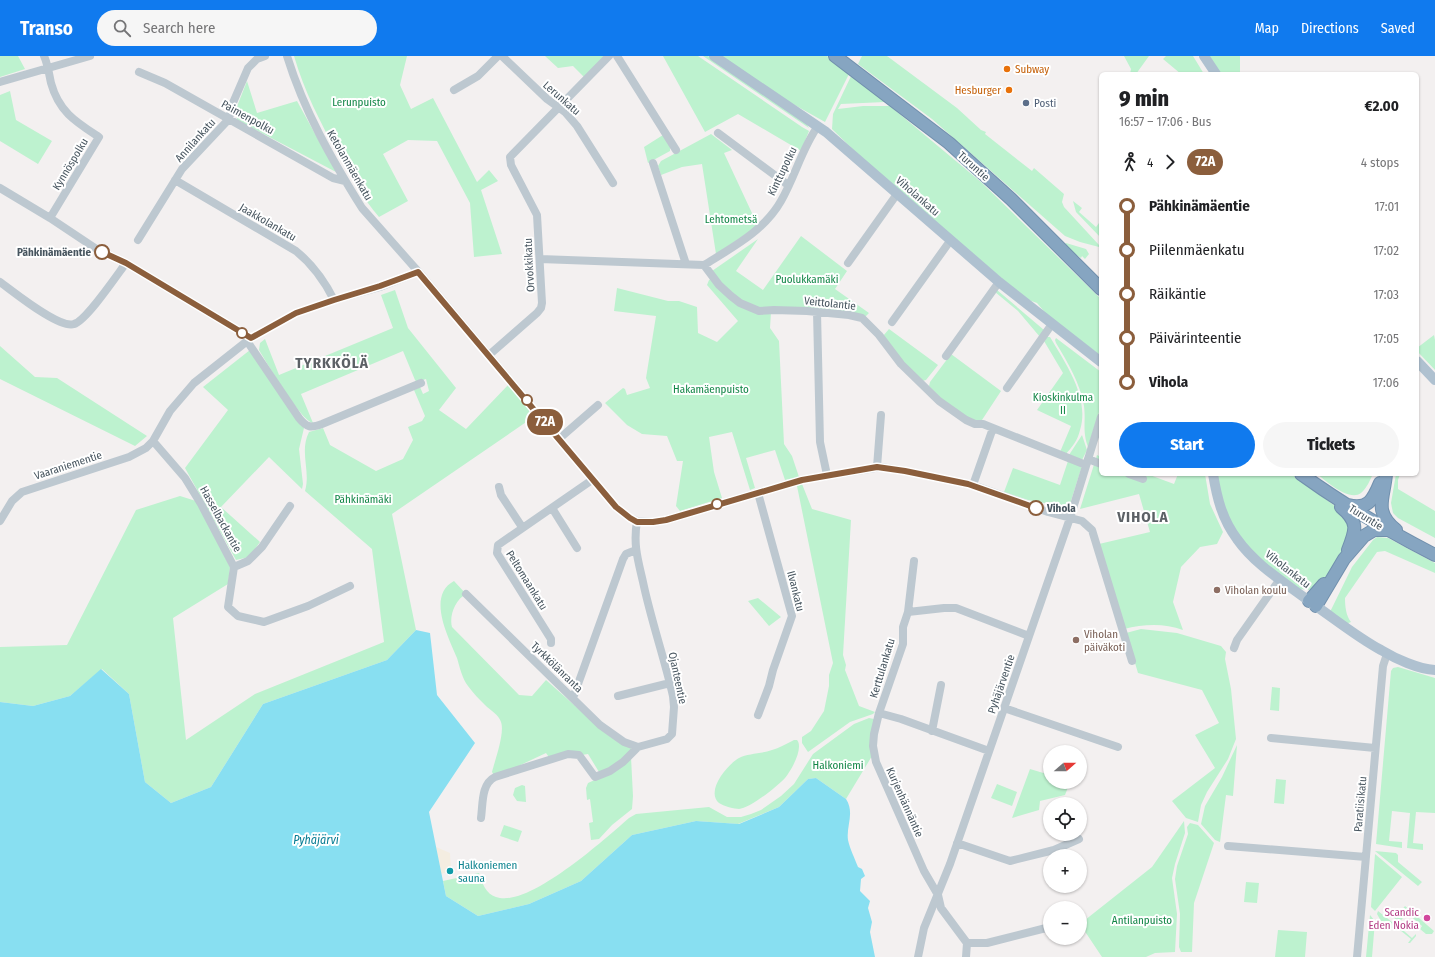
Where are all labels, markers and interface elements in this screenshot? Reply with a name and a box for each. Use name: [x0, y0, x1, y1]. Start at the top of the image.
search box: [97, 10, 377, 46]
text: Transo: [20, 17, 73, 40]
icon: search: [111, 17, 133, 39]
text: Search here: [143, 19, 215, 37]
text: Map: [1255, 20, 1279, 37]
text: Directions: [1301, 20, 1359, 37]
text: Saved: [1381, 20, 1415, 37]
place label: Subway: [1015, 63, 1049, 76]
marker: Subway: [1002, 64, 1012, 74]
street label: Lerunkatu: [540, 79, 583, 118]
place label: Hesburger: [955, 84, 1001, 97]
marker: Hesburger: [1004, 85, 1014, 95]
text: 9 min: [1119, 85, 1169, 112]
park label: Lerunpuisto: [332, 96, 386, 109]
place label: Posti: [1034, 97, 1057, 110]
text: €2.00: [1365, 97, 1399, 115]
street label: Paimenpolku: [219, 98, 276, 137]
marker: Posti: [1021, 98, 1031, 108]
text: 16:57 – 17:06 · Bus: [1119, 114, 1211, 129]
street label: Annilankatu: [173, 116, 218, 165]
street label: Ketolanmäenkatu: [324, 128, 375, 203]
street label: Kynnöspolku: [50, 136, 91, 192]
street label: Kinttupolku: [765, 145, 800, 198]
street label: Turuntie: [955, 149, 992, 184]
icon: walk: [1119, 151, 1141, 173]
icon: forward: [1159, 151, 1181, 173]
text: 72A: [1195, 153, 1215, 170]
text: 4: [1147, 155, 1153, 170]
text: 4 stops: [1361, 155, 1399, 170]
street label: Viholankatu: [893, 174, 942, 219]
text: Pähkinämäentie: [1149, 197, 1250, 215]
text: 17:01: [1374, 199, 1399, 214]
street label: Jaakkolankatu: [237, 201, 298, 244]
park label: Lehtometsä: [705, 213, 757, 226]
street label: Orvokkikatu: [522, 238, 537, 292]
text: Piilenmäenkatu: [1149, 241, 1245, 259]
text: 17:02: [1374, 243, 1399, 258]
marker: Pähkinämäentie: [94, 244, 110, 260]
place label: Pähkinämäentie: [17, 246, 91, 259]
park label: Puolukkamäki: [776, 273, 839, 286]
text: Räikäntie: [1149, 285, 1206, 303]
text: 17:03: [1373, 287, 1399, 302]
street label: Veittolantie: [803, 294, 857, 313]
unlabelled marker: [236, 327, 248, 339]
text: Päivärinteentie: [1149, 329, 1241, 347]
text: 17:05: [1373, 331, 1399, 346]
district label: TYRKKÖLÄ: [295, 354, 369, 372]
text: Vihola: [1149, 373, 1188, 391]
text: 17:06: [1373, 375, 1399, 390]
park label: Hakamäenpuisto: [673, 383, 749, 396]
park label: Kioskinkulma II: [1033, 391, 1093, 417]
unlabelled marker: [521, 394, 533, 406]
line badge: 72A: [522, 409, 568, 435]
text: 72A: [535, 413, 555, 430]
button: Start: [1119, 422, 1255, 468]
button: Tickets: [1263, 422, 1399, 468]
street label: Vaaraniementie: [33, 448, 104, 483]
street label: Hasselbackantie: [197, 484, 244, 554]
park label: Pähkinämäki: [334, 493, 392, 506]
unlabelled marker: [711, 498, 723, 510]
marker: Vihola: [1028, 500, 1044, 516]
place label: Vihola: [1046, 502, 1076, 515]
street label: Turuntie: [1346, 502, 1385, 533]
district label: VIHOLA: [1116, 508, 1169, 526]
street label: Peltomaankatu: [503, 548, 550, 612]
street label: Viholankatu: [1263, 548, 1313, 591]
street label: Ilvankatu: [784, 570, 807, 613]
place label: Viholan koulu: [1225, 584, 1287, 597]
marker: Viholan koulu: [1212, 585, 1222, 595]
place label: Viholan päiväkoti: [1084, 628, 1125, 654]
marker: Viholan päiväkoti: [1071, 635, 1081, 645]
street label: Kerttulankatu: [867, 637, 898, 700]
street label: Tyrkkölänranta: [528, 639, 585, 695]
street label: Ojanteentie: [666, 651, 689, 705]
street label: Pyhäjärventie: [985, 653, 1018, 715]
north arrow: [1043, 745, 1087, 789]
map controls: [1043, 745, 1087, 945]
park label: Halkoniemi: [813, 759, 864, 772]
street label: Kurjenhännäntie: [883, 765, 926, 839]
street label: Paratiisikatu: [1352, 776, 1369, 832]
button: locate: [1043, 797, 1087, 841]
water label: Pyhäjärvi: [293, 833, 339, 847]
button: +: [1043, 849, 1087, 893]
place label: Halkoniemen sauna: [458, 859, 517, 885]
marker: Halkoniemen sauna: [445, 866, 455, 876]
button: −: [1043, 901, 1087, 945]
place label: Scandic Eden Nokia: [1369, 906, 1419, 932]
marker: Scandic Eden Nokia: [1422, 913, 1432, 923]
park label: Antilanpuisto: [1112, 914, 1172, 927]

